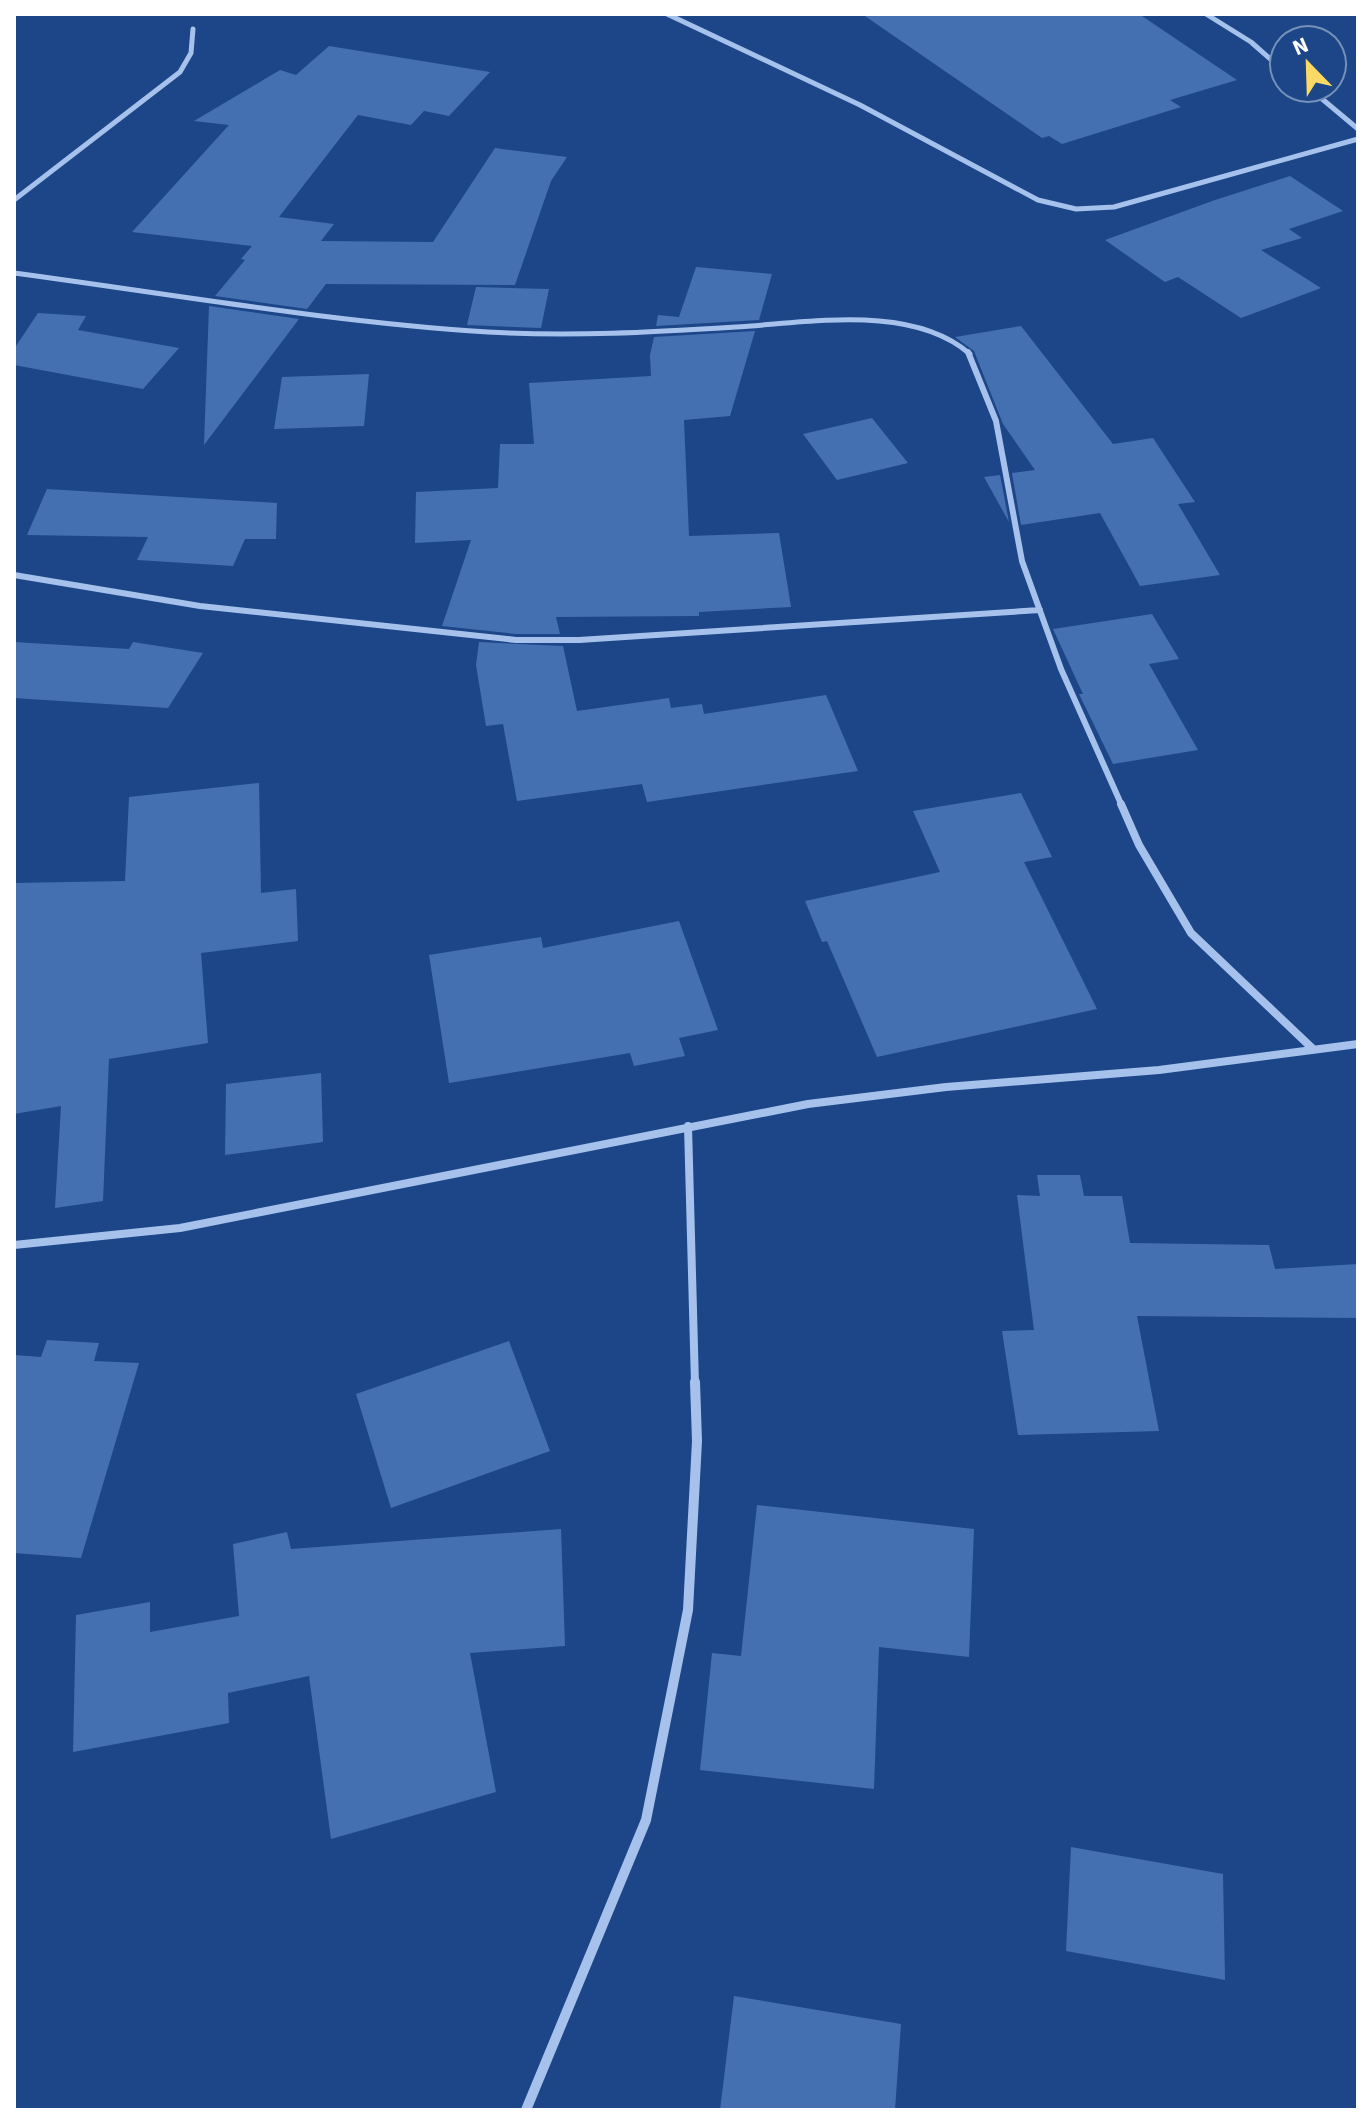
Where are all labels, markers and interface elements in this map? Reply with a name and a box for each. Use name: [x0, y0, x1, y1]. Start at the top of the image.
north arrow: [1268, 24, 1348, 104]
text: N: [1288, 29, 1314, 64]

